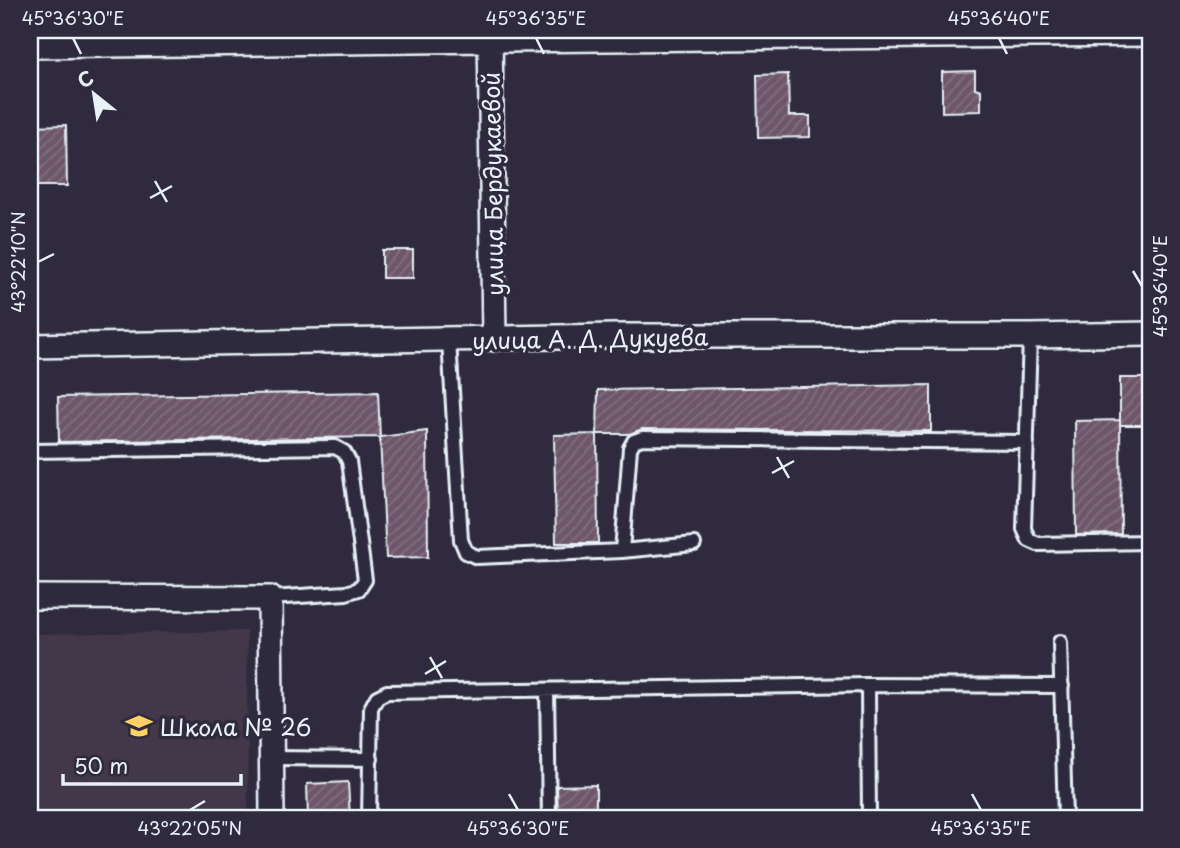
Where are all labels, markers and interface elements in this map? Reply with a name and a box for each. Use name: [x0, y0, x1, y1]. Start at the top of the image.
text: 45°36'30"E: [22, 4, 124, 31]
text: 45°36'35"E: [486, 4, 586, 31]
text: 45°36'40"E: [948, 4, 1050, 31]
north arrow: [60, 60, 130, 130]
text: С: [72, 63, 98, 94]
street label: улица Бердукаевой: [473, 72, 511, 296]
text: 43°22'10"N: [4, 211, 31, 313]
text: 45°36'40"E: [1146, 235, 1173, 337]
street label: улица А. Д. Дукуева: [472, 318, 709, 358]
place label: Школа № 26: [160, 709, 311, 744]
school or university icon: Школа № 26: [124, 711, 154, 741]
scale bar: [63, 743, 242, 787]
text: 50 m: [74, 749, 128, 781]
text: 43°22'05"N: [138, 814, 242, 841]
text: 45°36'30"E: [467, 814, 569, 841]
text: 45°36'35"E: [931, 814, 1031, 841]

